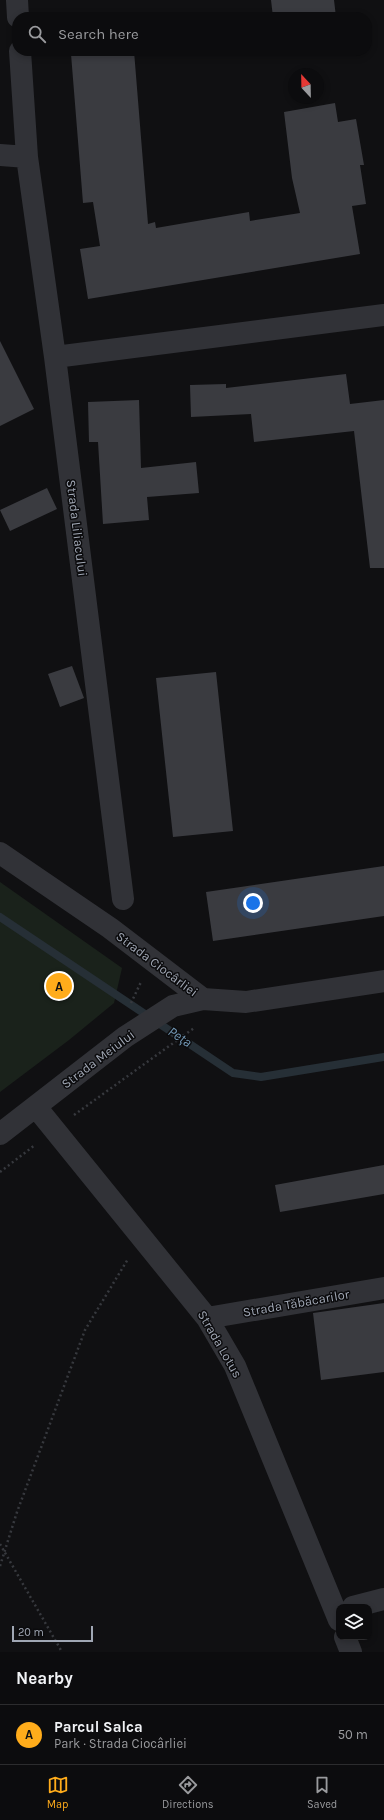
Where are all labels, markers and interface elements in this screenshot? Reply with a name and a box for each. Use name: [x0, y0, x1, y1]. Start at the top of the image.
search box: [12, 12, 372, 56]
icon: search: [26, 23, 48, 45]
text: Search here: [58, 25, 139, 43]
north arrow: [288, 68, 324, 104]
street label: Strada Liliacului: [64, 479, 90, 577]
your location: [243, 893, 263, 913]
street label: Strada Ciocârliei: [113, 928, 201, 1000]
pin: A: [46, 971, 72, 1001]
water label: Peța: [165, 1023, 195, 1051]
street label: Strada Meiului: [59, 1027, 137, 1091]
street label: Strada Tăbăcarilor: [242, 1286, 351, 1320]
street label: Strada Lotus: [195, 1308, 245, 1381]
map controls: [336, 1604, 372, 1640]
button: layers: [336, 1604, 372, 1640]
scale bar: [12, 1624, 93, 1643]
text: 20 m: [18, 1626, 44, 1639]
text: Nearby: [16, 1668, 73, 1688]
text: Parcul Salca: [54, 1718, 143, 1736]
text: A: [25, 1727, 33, 1742]
text: 50 m: [338, 1727, 368, 1742]
text: Park · Strada Ciocârliei: [54, 1736, 187, 1751]
tab: Map: [47, 1774, 69, 1811]
tab: Directions: [162, 1774, 214, 1811]
tab: Saved: [307, 1774, 337, 1811]

